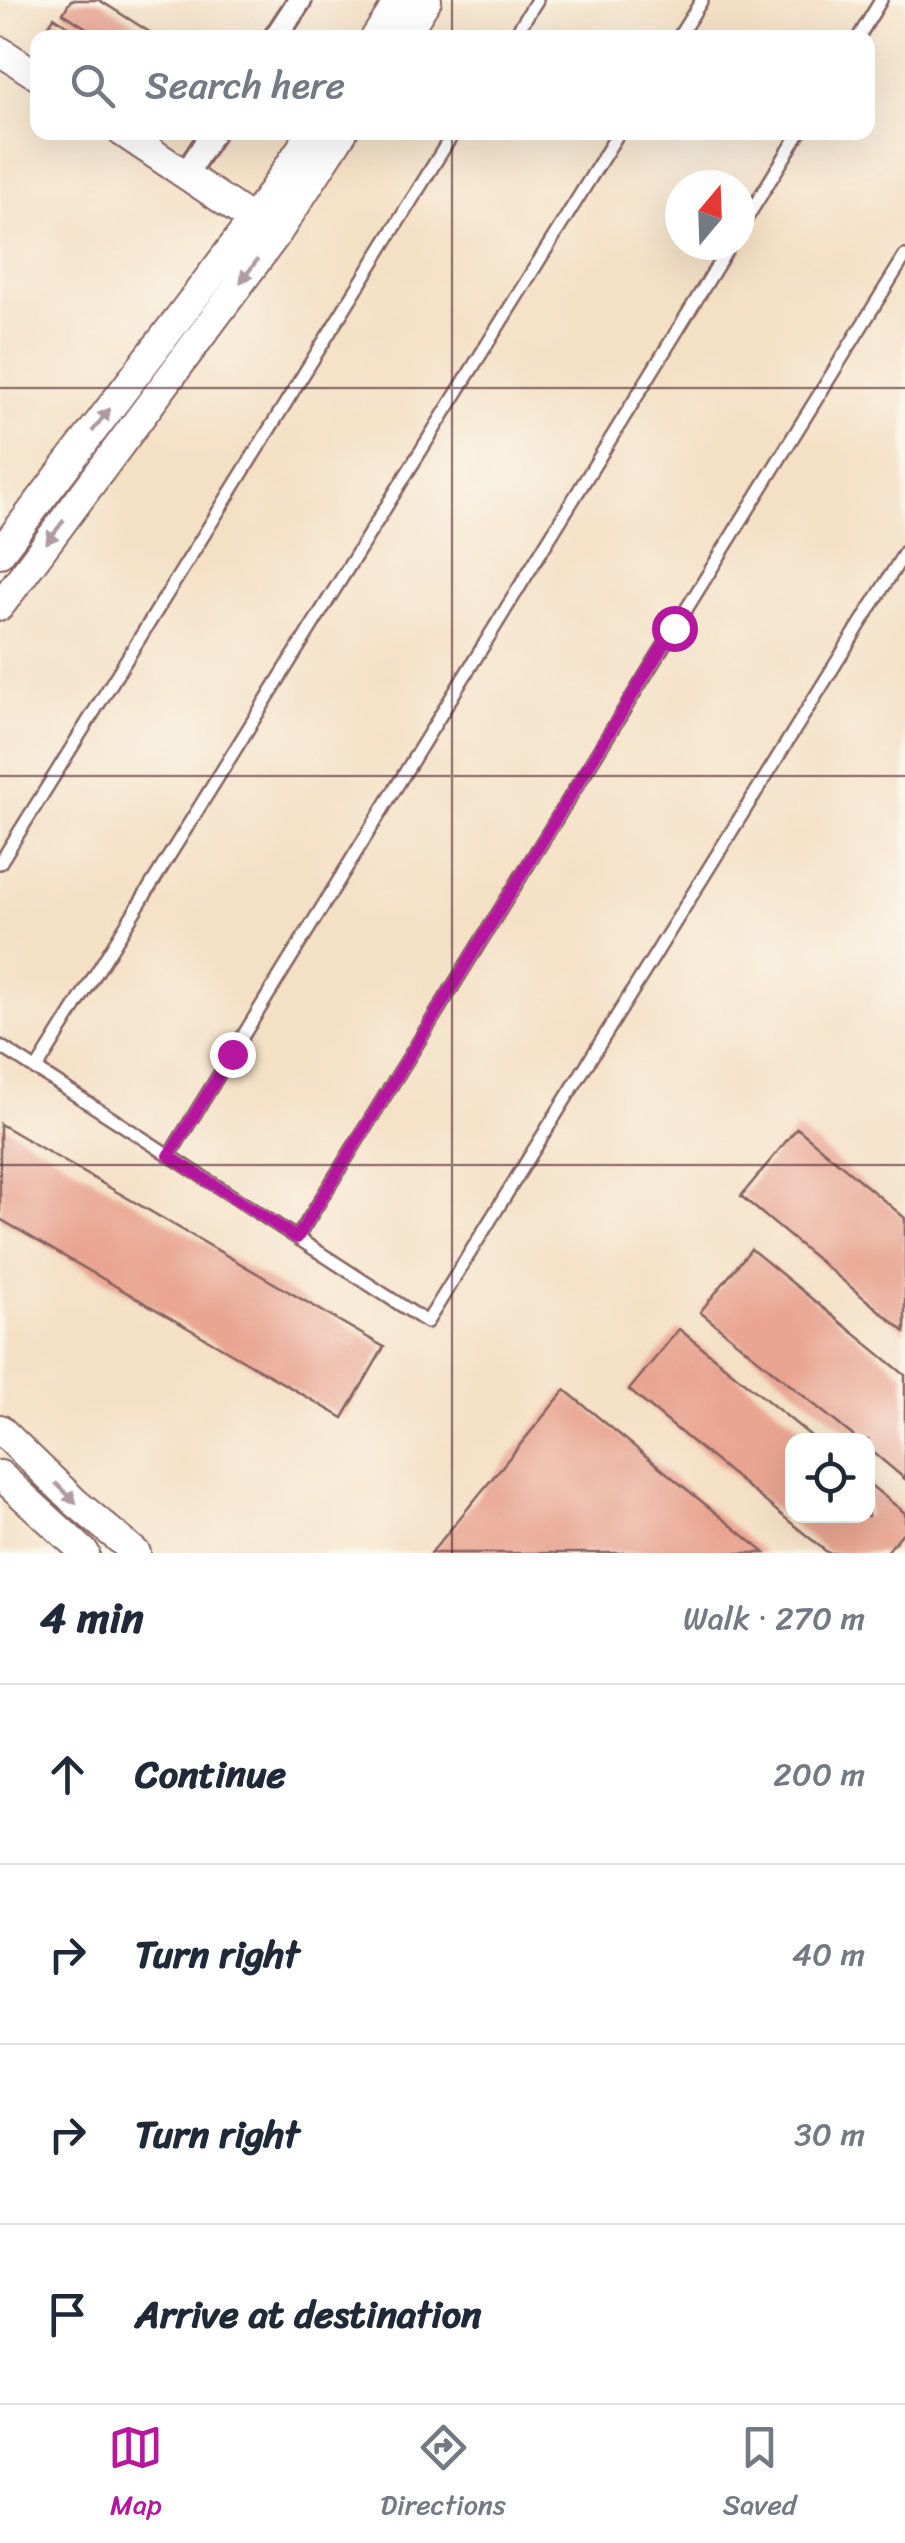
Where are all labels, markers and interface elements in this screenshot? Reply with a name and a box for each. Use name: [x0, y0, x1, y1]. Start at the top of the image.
search box: [30, 30, 875, 140]
text: Search here: [145, 52, 345, 119]
icon: search: [65, 58, 120, 113]
north arrow: [665, 170, 755, 260]
one-way arrow: [240, 258, 259, 284]
one-way arrow: [91, 407, 111, 433]
one-way arrow: [46, 519, 66, 545]
route start: [652, 606, 698, 652]
route end: [210, 1032, 256, 1078]
map controls: [785, 1433, 875, 1523]
button: locate: [785, 1433, 875, 1523]
one-way arrow: [54, 1481, 78, 1504]
text: 4 min: [40, 1581, 144, 1655]
text: Walk · 270 m: [683, 1590, 865, 1647]
text: Continue: [135, 1741, 286, 1808]
text: 200 m: [773, 1746, 865, 1803]
icon: ahead: [40, 1747, 95, 1802]
text: Turn right: [135, 1921, 300, 1988]
text: 40 m: [792, 1926, 865, 1983]
icon: right: [40, 1927, 95, 1982]
text: Turn right: [135, 2101, 300, 2168]
text: 30 m: [794, 2106, 865, 2163]
icon: right: [40, 2107, 95, 2162]
text: Arrive at destination: [135, 2281, 482, 2348]
icon: arrive: [40, 2287, 95, 2342]
tab: Map: [108, 2420, 163, 2529]
tab: Directions: [380, 2420, 506, 2529]
tab: Saved: [723, 2420, 797, 2529]

